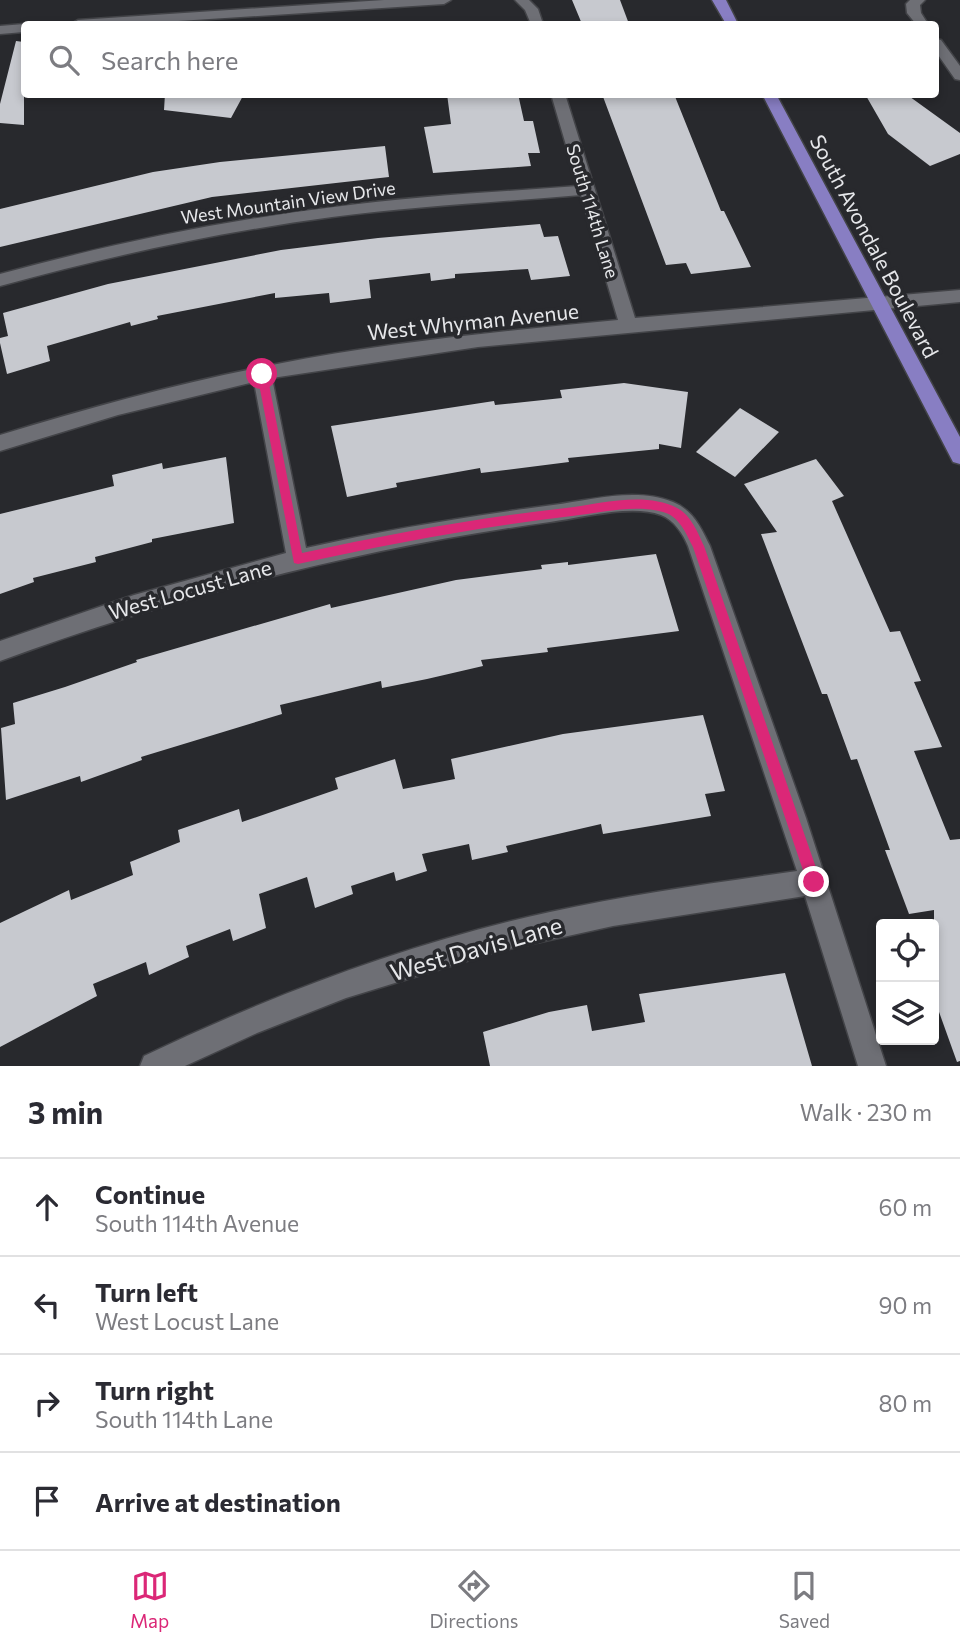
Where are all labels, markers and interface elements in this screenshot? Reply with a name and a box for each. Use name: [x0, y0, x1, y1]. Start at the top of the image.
search box: [21, 21, 939, 98]
icon: search: [45, 41, 83, 79]
text: Search here: [101, 44, 239, 75]
street label: South Avondale Boulevard: [805, 130, 945, 362]
street label: South 114th Lane: [562, 141, 624, 281]
street label: West Mountain View Drive: [179, 176, 397, 228]
street label: West Whyman Avenue: [366, 297, 580, 345]
route start: [246, 358, 277, 389]
street label: West Locust Lane: [106, 554, 274, 624]
route end: [798, 866, 829, 897]
street label: West Davis Lane: [387, 910, 565, 986]
map controls: [876, 919, 939, 1045]
button: locate: [876, 919, 939, 982]
button: layers: [876, 982, 939, 1045]
text: 3 min: [28, 1093, 103, 1130]
text: Walk · 230 m: [800, 1098, 932, 1126]
text: Continue: [95, 1178, 205, 1209]
icon: ahead: [28, 1188, 66, 1226]
text: 60 m: [879, 1193, 932, 1221]
text: South 114th Avenue: [95, 1209, 299, 1237]
text: Turn left: [95, 1276, 198, 1307]
icon: left: [28, 1286, 66, 1324]
text: 90 m: [879, 1291, 932, 1319]
text: West Locust Lane: [95, 1307, 279, 1335]
text: Turn right: [95, 1374, 214, 1405]
icon: right: [28, 1384, 66, 1422]
text: 80 m: [879, 1389, 932, 1417]
text: South 114th Lane: [95, 1405, 273, 1433]
icon: arrive: [28, 1482, 66, 1520]
text: Arrive at destination: [95, 1486, 341, 1517]
tab: Map: [130, 1567, 169, 1632]
tab: Directions: [429, 1567, 519, 1632]
tab: Saved: [779, 1567, 830, 1632]

